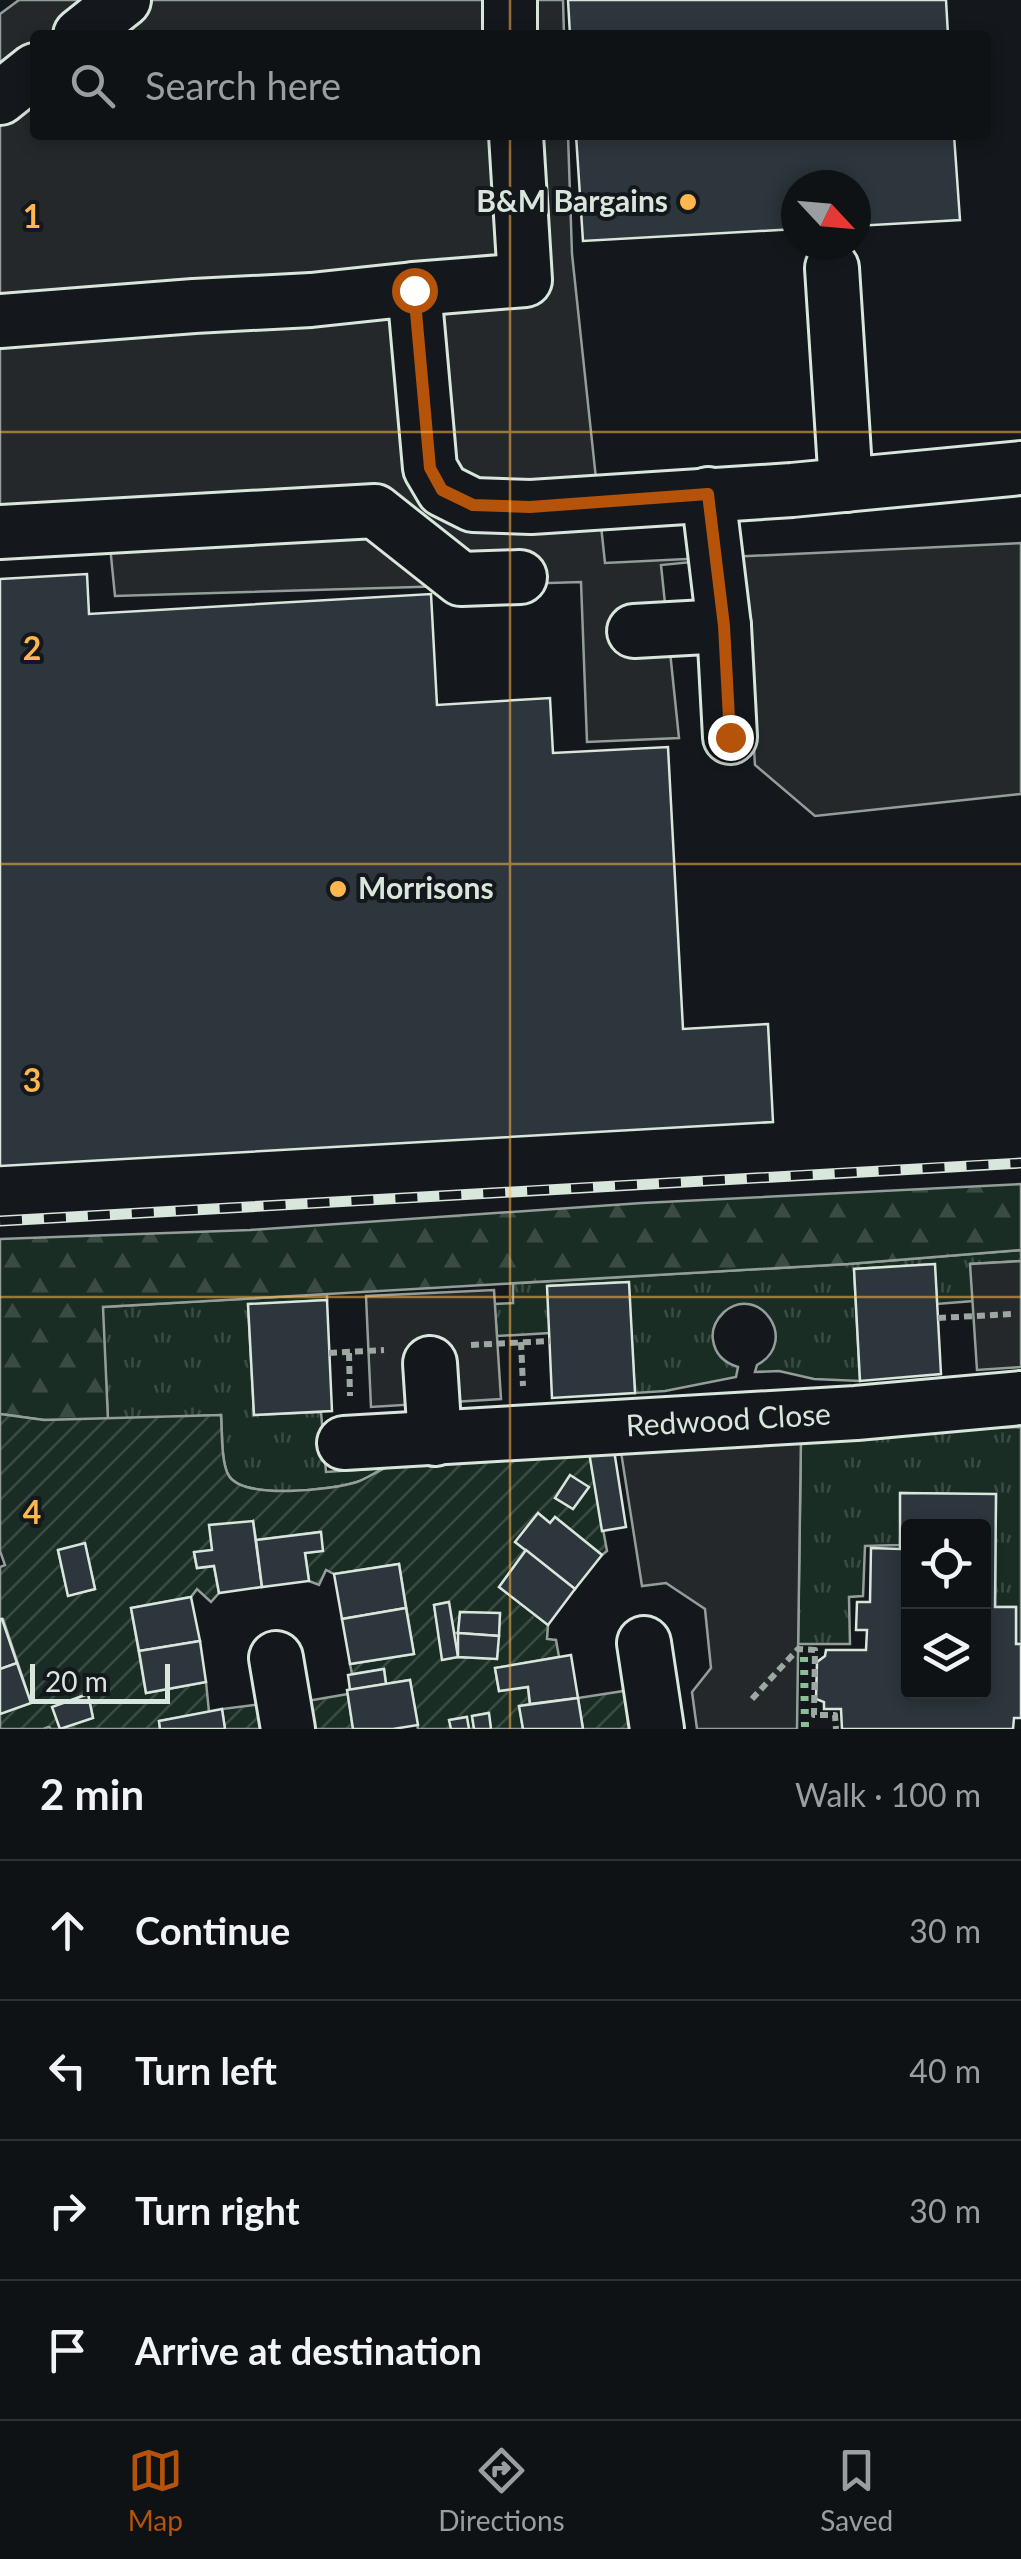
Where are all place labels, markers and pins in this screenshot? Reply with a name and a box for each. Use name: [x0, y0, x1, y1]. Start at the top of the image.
place label: B&M Bargains: [476, 182, 668, 218]
marker: B&M Bargains: [677, 191, 699, 213]
place label: Morrisons: [358, 869, 494, 905]
marker: Morrisons: [327, 878, 349, 900]

